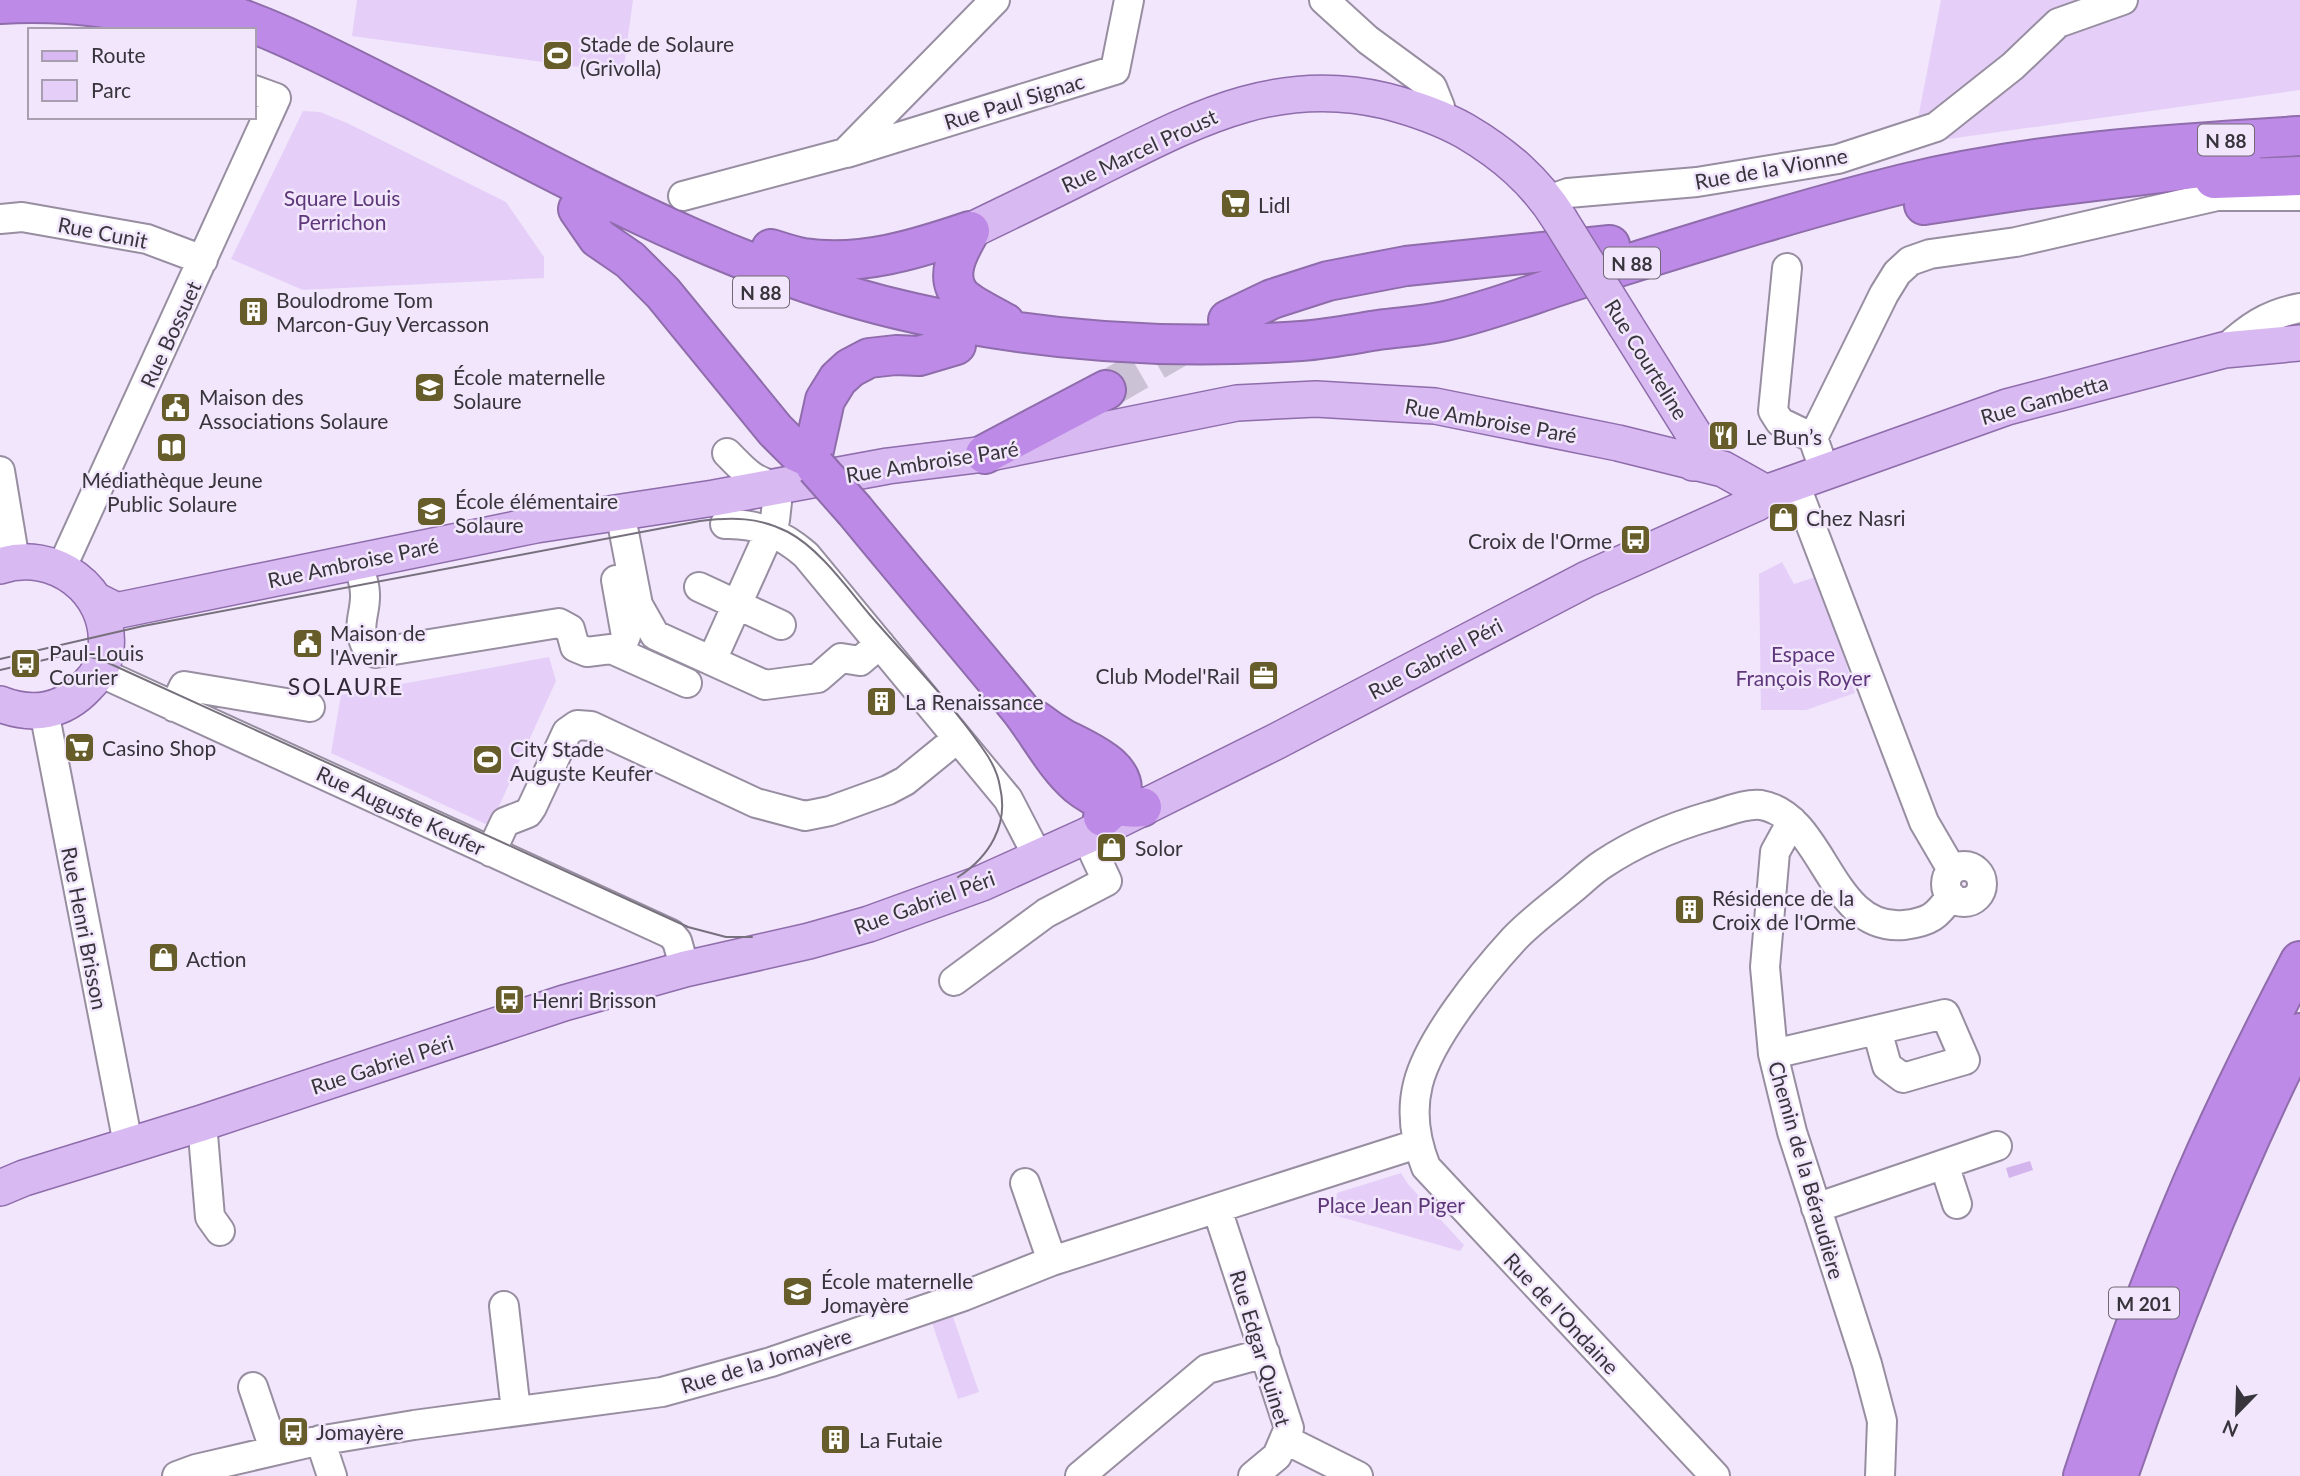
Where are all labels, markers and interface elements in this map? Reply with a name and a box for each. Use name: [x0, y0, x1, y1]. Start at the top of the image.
legend: [28, 28, 256, 119]
place label: Stade de Solaure (Grivolla): [580, 31, 734, 80]
sports icon: Stade de Solaure (Grivolla): [540, 38, 574, 72]
text: Route: [91, 42, 146, 67]
street label: Rue Paul Signac: [941, 68, 1087, 134]
text: Parc: [91, 77, 131, 102]
street label: Rue Marcel Proust: [1057, 103, 1221, 197]
road number: N 88: [2198, 124, 2254, 156]
street label: Rue de la Vionne: [1693, 142, 1849, 194]
park label: Square Louis Perrichon: [284, 185, 400, 234]
supermarket icon: Lidl: [1218, 187, 1252, 221]
place label: Lidl: [1258, 192, 1291, 217]
street label: Rue Cunit: [56, 211, 150, 253]
road number: N 88: [1604, 247, 1660, 278]
street label: Rue Bossuet: [134, 276, 206, 391]
road number: N 88: [733, 276, 789, 308]
place label: Boulodrome Tom Marcon-Guy Vercasson: [276, 287, 489, 336]
building icon: Boulodrome Tom Marcon-Guy Vercasson: [236, 294, 270, 328]
street label: Rue Courteline: [1600, 294, 1694, 424]
place label: École maternelle Solaure: [453, 364, 605, 413]
street label: Rue Gambetta: [1977, 369, 2111, 429]
school or university icon: École maternelle Solaure: [413, 371, 447, 405]
place label: Maison des Associations Solaure: [199, 384, 388, 433]
public building icon: Maison des Associations Solaure: [159, 391, 193, 425]
street label: Rue Ambroise Paré: [1403, 393, 1579, 447]
restaurant icon: Le Bun’s: [1706, 419, 1740, 453]
place label: Le Bun’s: [1746, 424, 1822, 449]
library icon: Médiathèque Jeune Public Solaure: [155, 430, 189, 464]
street label: Rue Ambroise Paré: [844, 435, 1020, 487]
place label: Médiathèque Jeune Public Solaure: [81, 467, 263, 516]
place label: École élémentaire Solaure: [455, 488, 618, 537]
school or university icon: École élémentaire Solaure: [415, 495, 449, 529]
shop icon: Chez Nasri: [1766, 500, 1800, 534]
place label: Chez Nasri: [1806, 505, 1906, 530]
bus stop icon: Croix de l'Orme: [1618, 523, 1652, 557]
place label: Croix de l'Orme: [1468, 528, 1612, 553]
street label: Rue Ambroise Paré: [265, 532, 441, 592]
street label: Rue Gabriel Péri: [1364, 612, 1506, 704]
place label: Maison de l'Avenir: [330, 620, 426, 669]
public building icon: Maison de l'Avenir: [290, 627, 324, 661]
place label: Paul-Louis Courier: [49, 640, 144, 689]
park label: Espace François Royer: [1735, 641, 1871, 690]
bus stop icon: Paul-Louis Courier: [9, 647, 43, 681]
office icon: Club Model'Rail: [1246, 658, 1280, 692]
place label: Club Model'Rail: [1096, 663, 1240, 688]
district label: SOLAURE: [288, 672, 404, 700]
building icon: La Renaissance: [865, 684, 899, 718]
place label: La Renaissance: [905, 689, 1044, 714]
supermarket icon: Casino Shop: [62, 730, 96, 764]
place label: Casino Shop: [102, 735, 216, 760]
place label: City Stade Auguste Keufer: [510, 736, 653, 785]
sports icon: City Stade Auguste Keufer: [470, 743, 504, 777]
street label: Rue Auguste Keufer: [313, 760, 490, 860]
shop icon: Solor: [1095, 830, 1129, 864]
place label: Solor: [1135, 835, 1183, 860]
street label: Rue Henri Brisson: [57, 844, 113, 1012]
street label: Rue Gabriel Péri: [850, 865, 998, 939]
place label: Résidence de la Croix de l'Orme: [1712, 885, 1856, 934]
building icon: Résidence de la Croix de l'Orme: [1672, 892, 1706, 926]
shop icon: Action: [146, 941, 180, 975]
place label: Action: [186, 946, 247, 971]
bus stop icon: Henri Brisson: [492, 982, 526, 1016]
place label: Henri Brisson: [532, 987, 656, 1012]
street label: Rue Gabriel Péri: [308, 1029, 456, 1099]
street label: Chemin de la Béraudière: [1764, 1058, 1850, 1282]
park label: Place Jean Piger: [1317, 1192, 1465, 1217]
street label: Rue de l'Ondaine: [1499, 1247, 1625, 1379]
street label: Rue Edgar Quinet: [1225, 1267, 1297, 1430]
place label: École maternelle Jomayère: [821, 1268, 973, 1317]
school or university icon: École maternelle Jomayère: [781, 1275, 815, 1309]
road number: M 201: [2109, 1288, 2179, 1318]
street label: Rue de la Jomayère: [678, 1322, 854, 1398]
north arrow: [2202, 1378, 2272, 1448]
bus stop icon: Jomayère: [276, 1414, 310, 1448]
text: N: [2219, 1416, 2241, 1443]
place label: Jomayère: [316, 1419, 404, 1444]
building icon: La Futaie: [819, 1422, 853, 1456]
place label: La Futaie: [859, 1427, 943, 1452]

